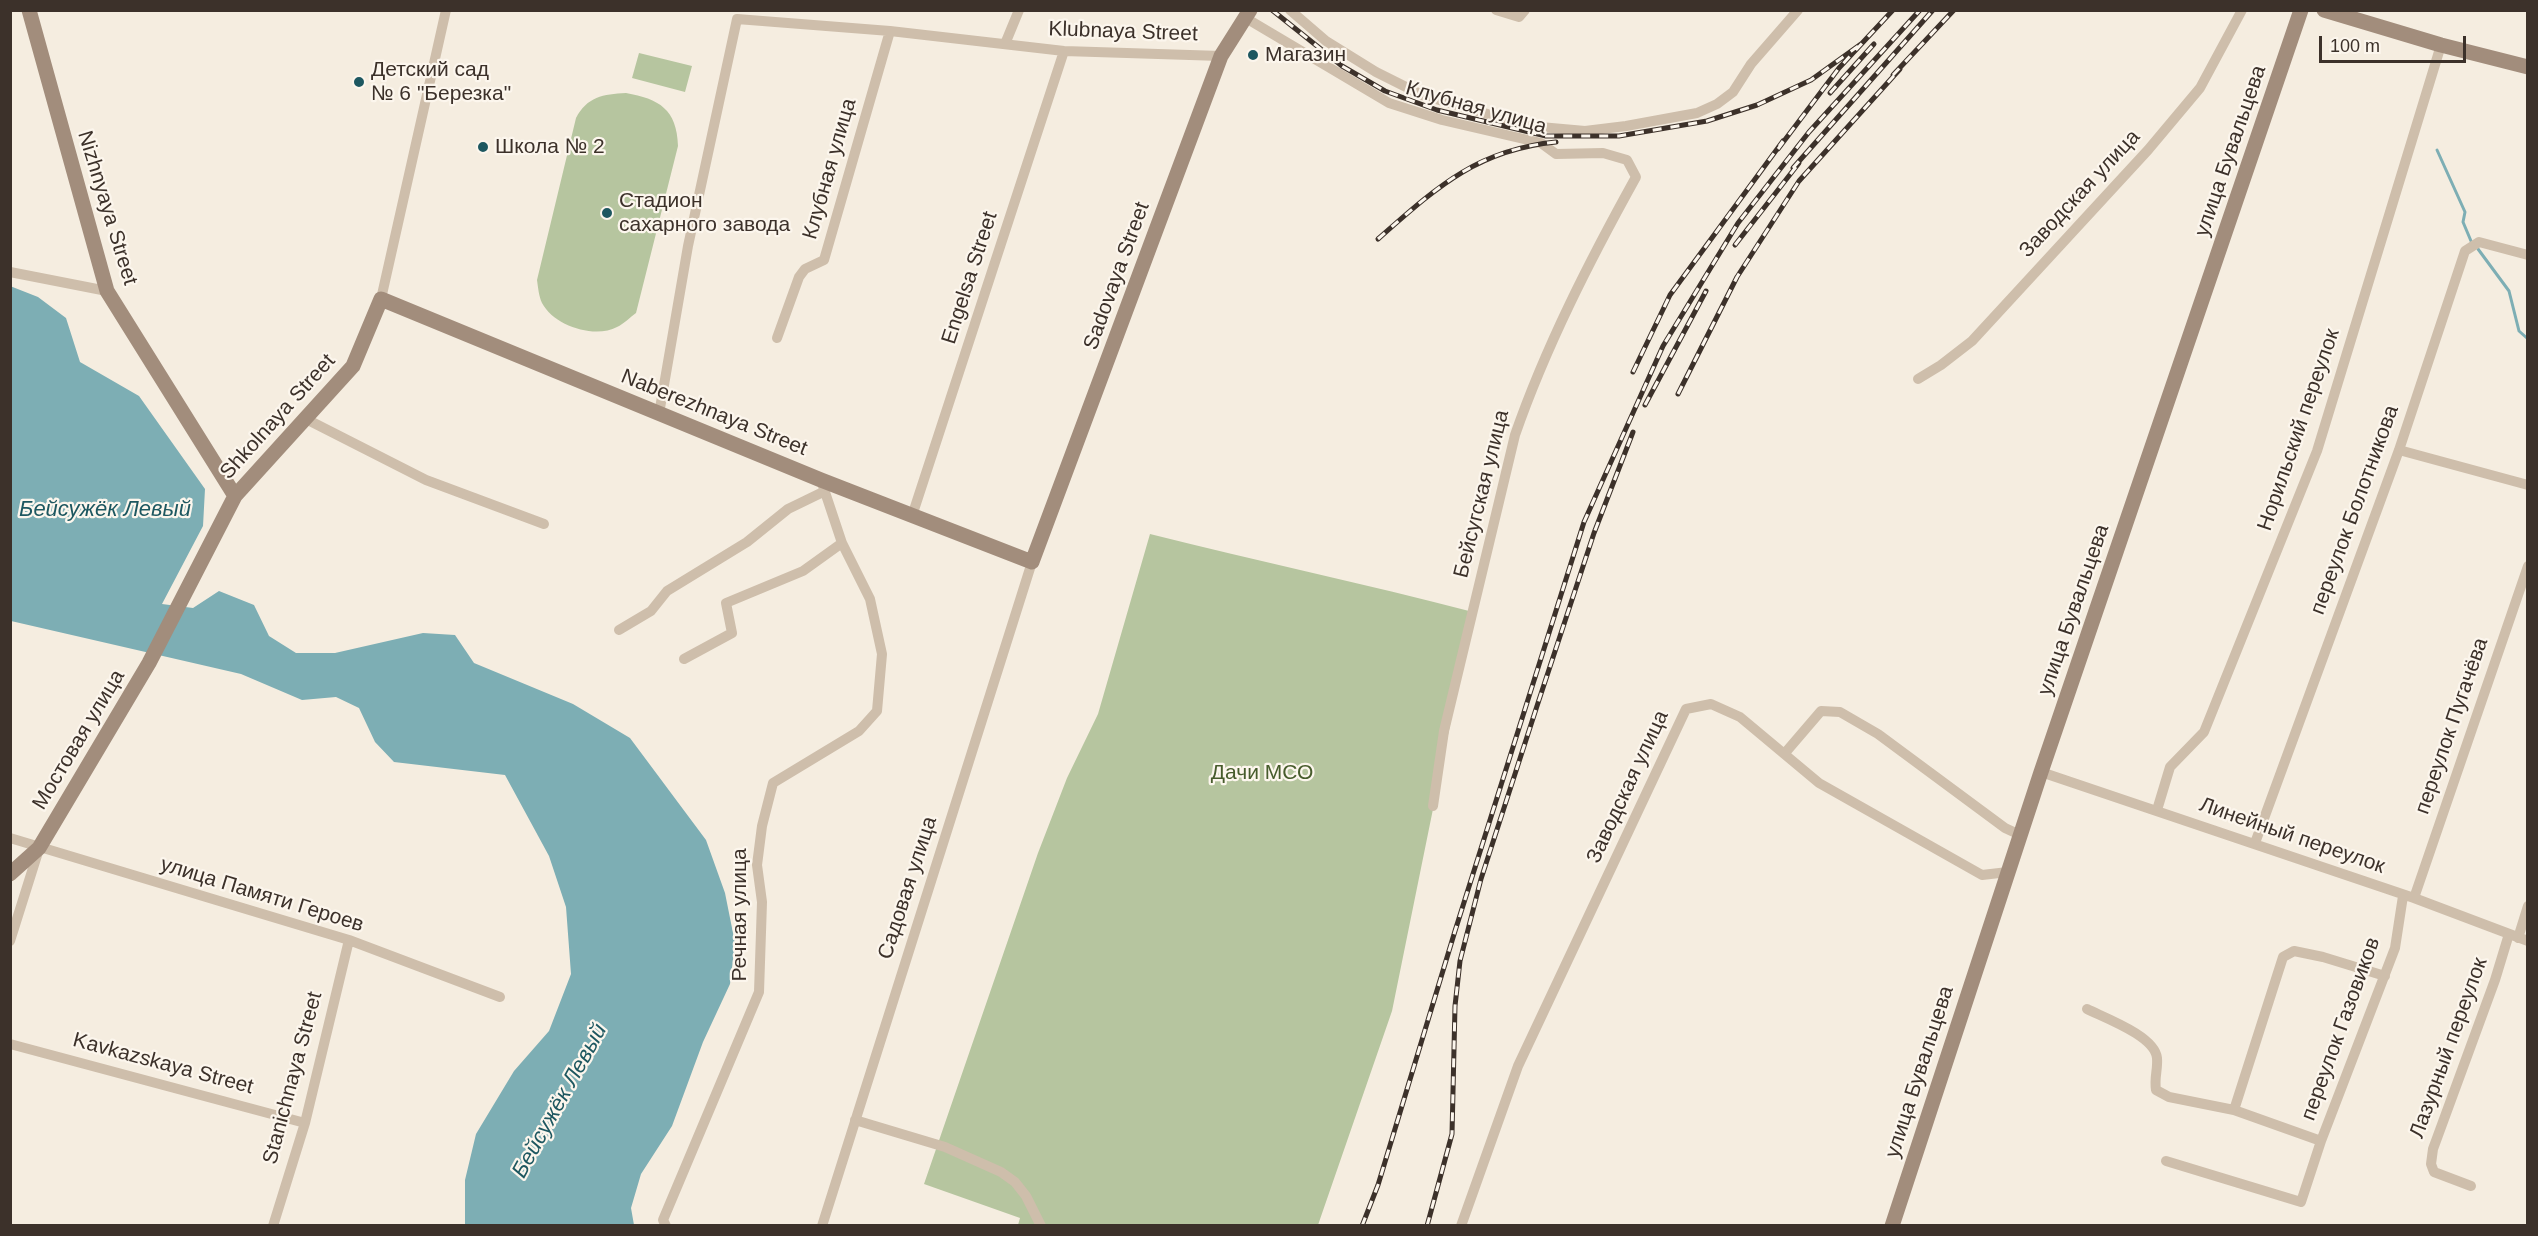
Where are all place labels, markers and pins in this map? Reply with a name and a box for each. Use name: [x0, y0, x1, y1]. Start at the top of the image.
place label: Магазин: [1265, 42, 1346, 68]
marker: Магазин: [1246, 48, 1260, 62]
place label: Детский сад № 6 "Березка": [371, 57, 511, 107]
marker: Детский сад № 6 "Березка": [352, 75, 366, 89]
place label: Школа № 2: [495, 134, 605, 160]
marker: Школа № 2: [476, 140, 490, 154]
place label: Стадион сахарного завода: [619, 188, 790, 238]
marker: Стадион сахарного завода: [600, 206, 614, 220]

